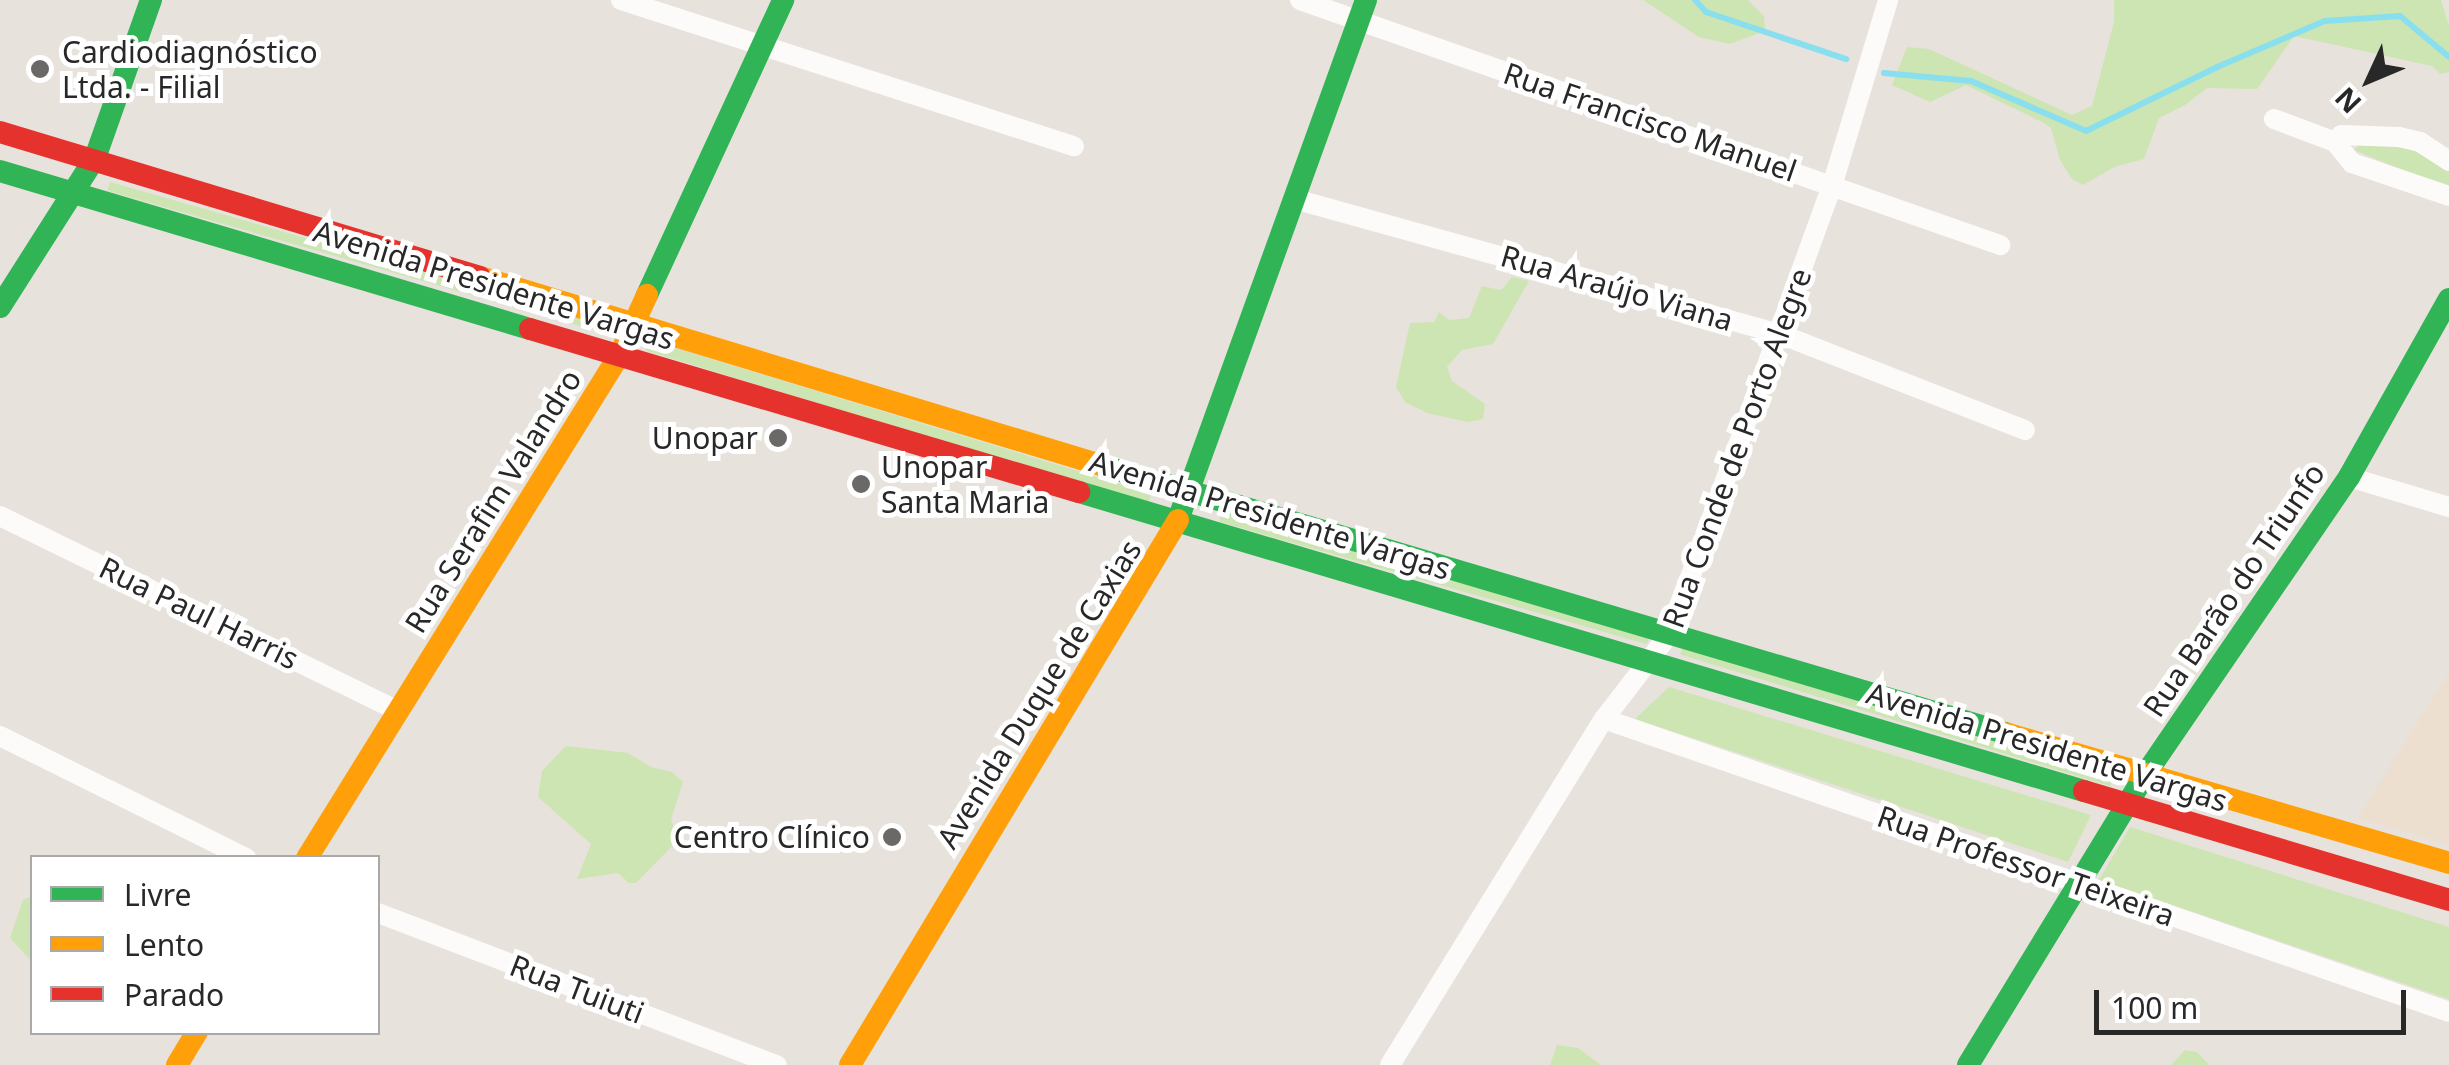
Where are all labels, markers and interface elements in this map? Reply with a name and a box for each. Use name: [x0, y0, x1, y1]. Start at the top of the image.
north arrow: [2319, 30, 2419, 130]
place label: Cardiodiagnóstico Ltda. - Filial: [62, 34, 318, 104]
street label: Rua Francisco Manuel: [1499, 55, 1801, 189]
marker: Cardiodiagnóstico Ltda. - Filial: [27, 56, 53, 82]
text: N: [2326, 79, 2369, 122]
street label: Avenida Presidente Vargas: [309, 213, 679, 357]
street label: Rua Araújo Viana: [1497, 238, 1737, 338]
street label: Rua Conde de Porto Alegre: [1655, 263, 1819, 633]
street label: Rua Serafim Valandro: [397, 363, 589, 639]
place label: Unopar: [652, 420, 758, 456]
marker: Unopar: [767, 427, 789, 449]
street label: Avenida Presidente Vargas: [1085, 443, 1455, 587]
place label: Unopar Santa Maria: [881, 449, 1049, 520]
street label: Rua Barão do Triunfo: [2136, 456, 2332, 724]
marker: Unopar Santa Maria: [850, 473, 872, 495]
street label: Avenida Duque de Caxias: [929, 533, 1149, 855]
street label: Rua Paul Harris: [94, 549, 304, 677]
street label: Avenida Presidente Vargas: [1862, 675, 2232, 819]
street label: Rua Professor Teixeira: [1873, 798, 2179, 934]
place label: Centro Clínico: [674, 819, 870, 855]
marker: Centro Clínico: [879, 824, 905, 850]
legend: [30, 855, 380, 1035]
text: Livre: [124, 874, 191, 915]
text: Lento: [124, 924, 204, 965]
street label: Rua Tuiuti: [505, 947, 649, 1031]
scale bar: [2099, 970, 2412, 1032]
text: Parado: [124, 974, 224, 1015]
text: 100 m: [2111, 987, 2198, 1028]

